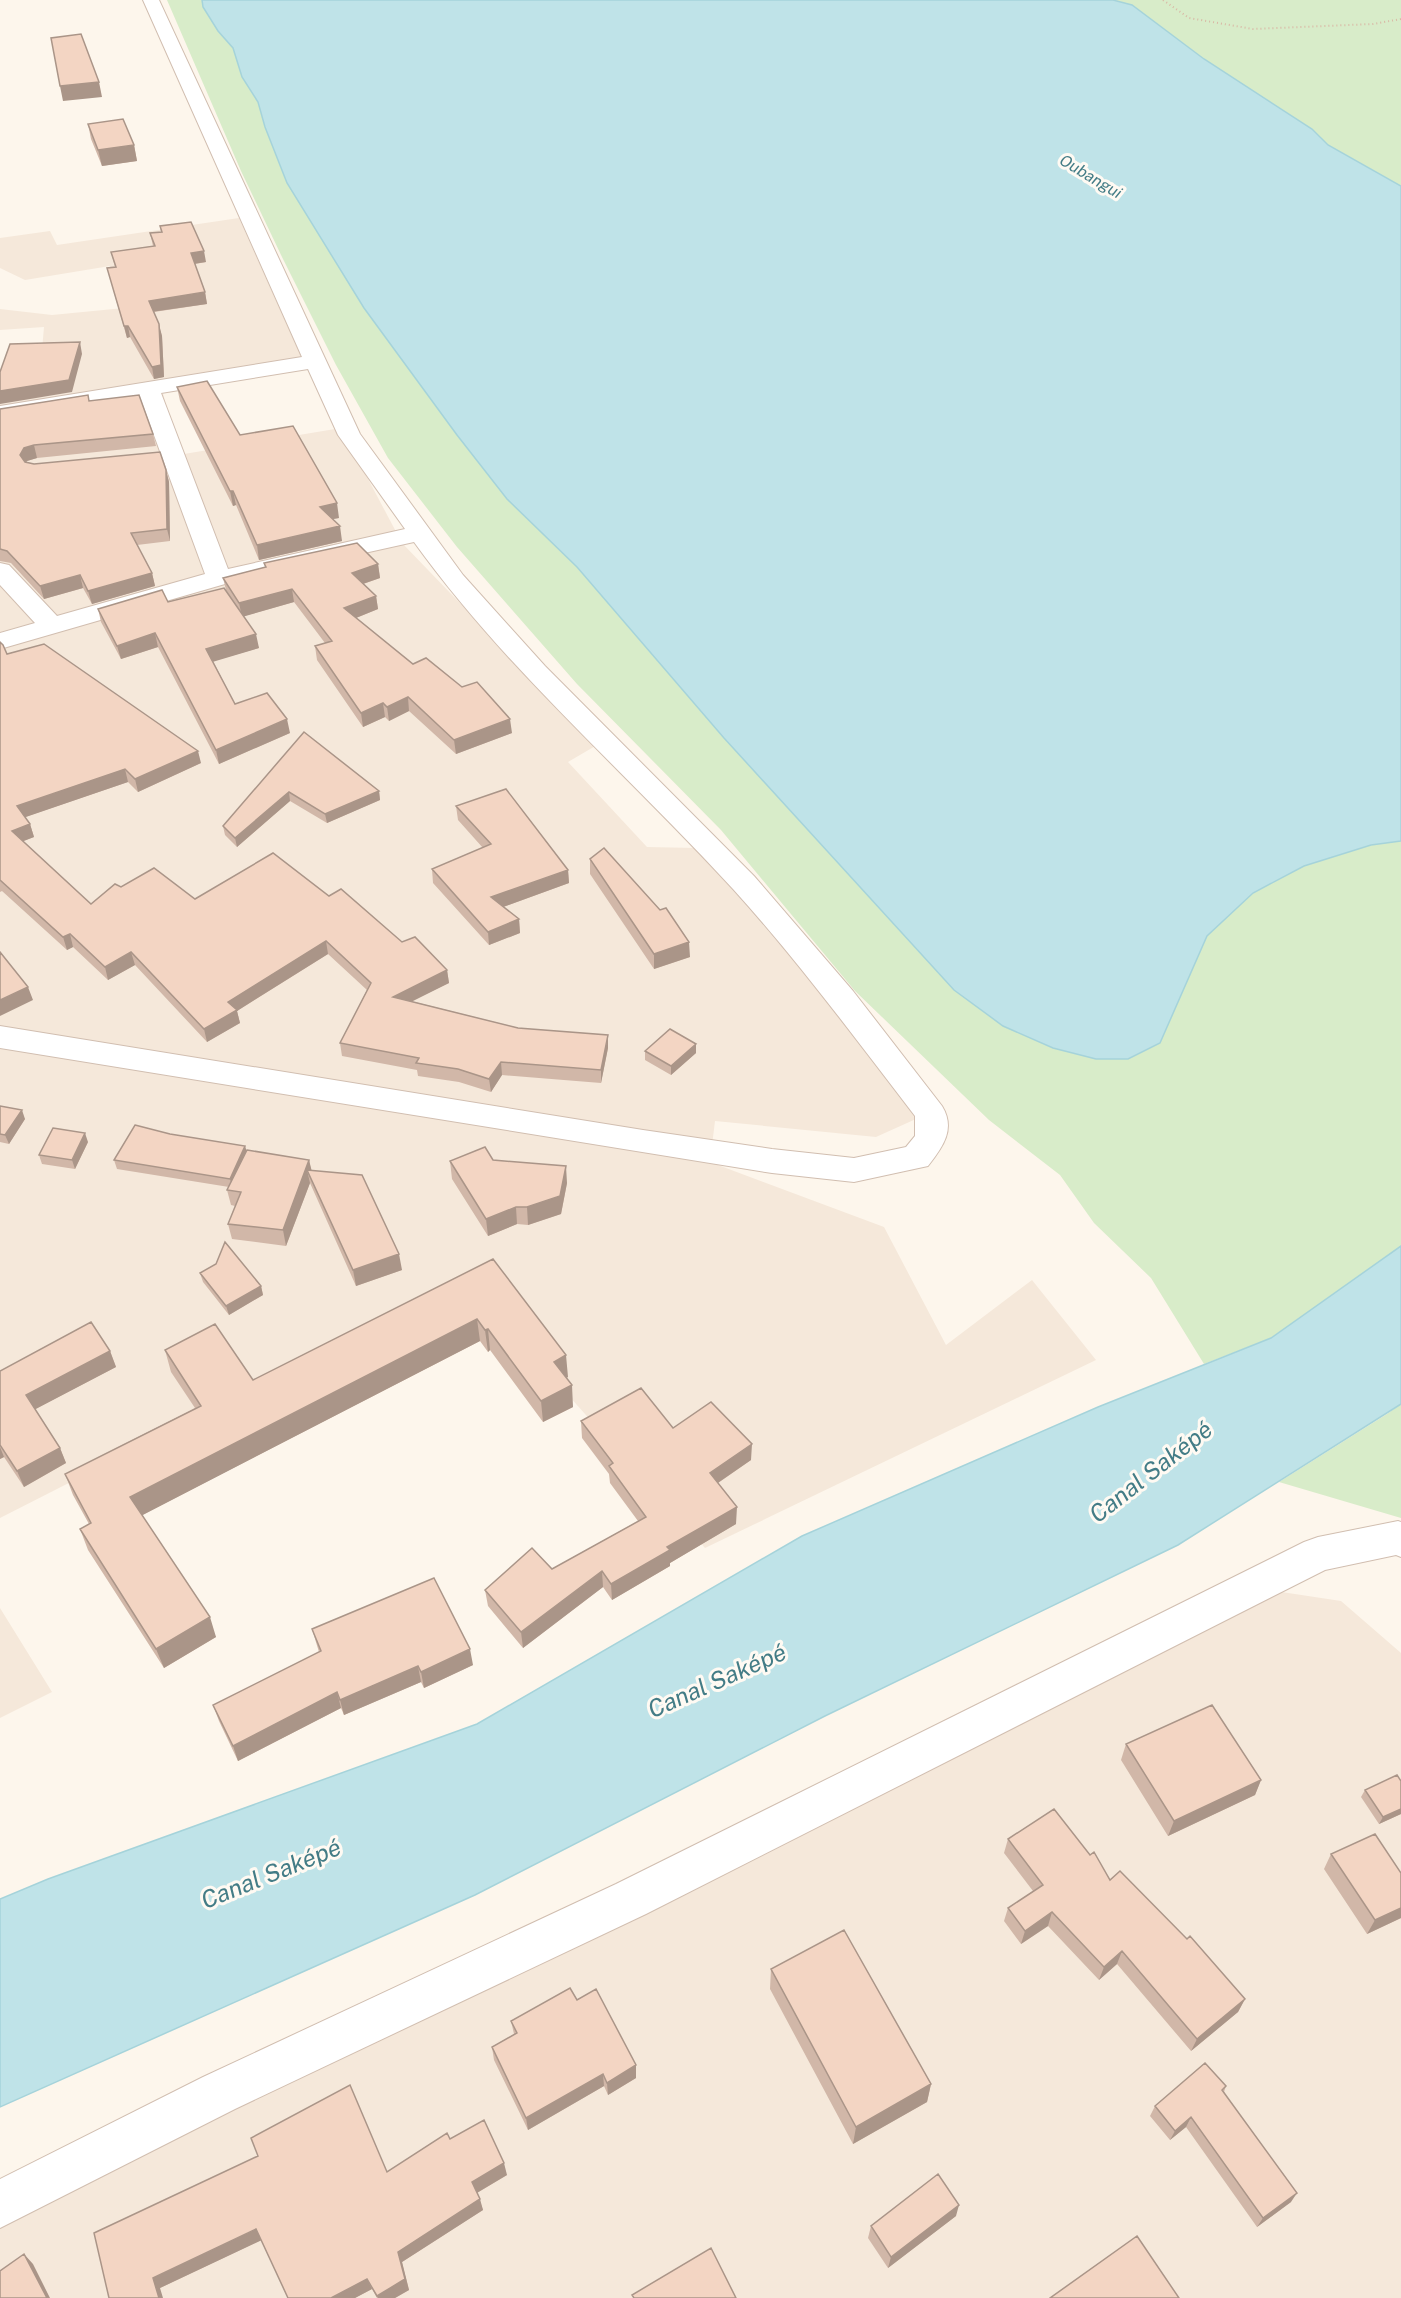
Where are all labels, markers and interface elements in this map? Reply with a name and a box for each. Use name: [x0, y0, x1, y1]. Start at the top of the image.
water label: Oubangui: [1056, 150, 1125, 202]
water label: Canal Saképé: [1083, 1414, 1217, 1528]
water label: Canal Saképé: [643, 1637, 790, 1723]
water label: Canal Saképé: [197, 1832, 345, 1914]

